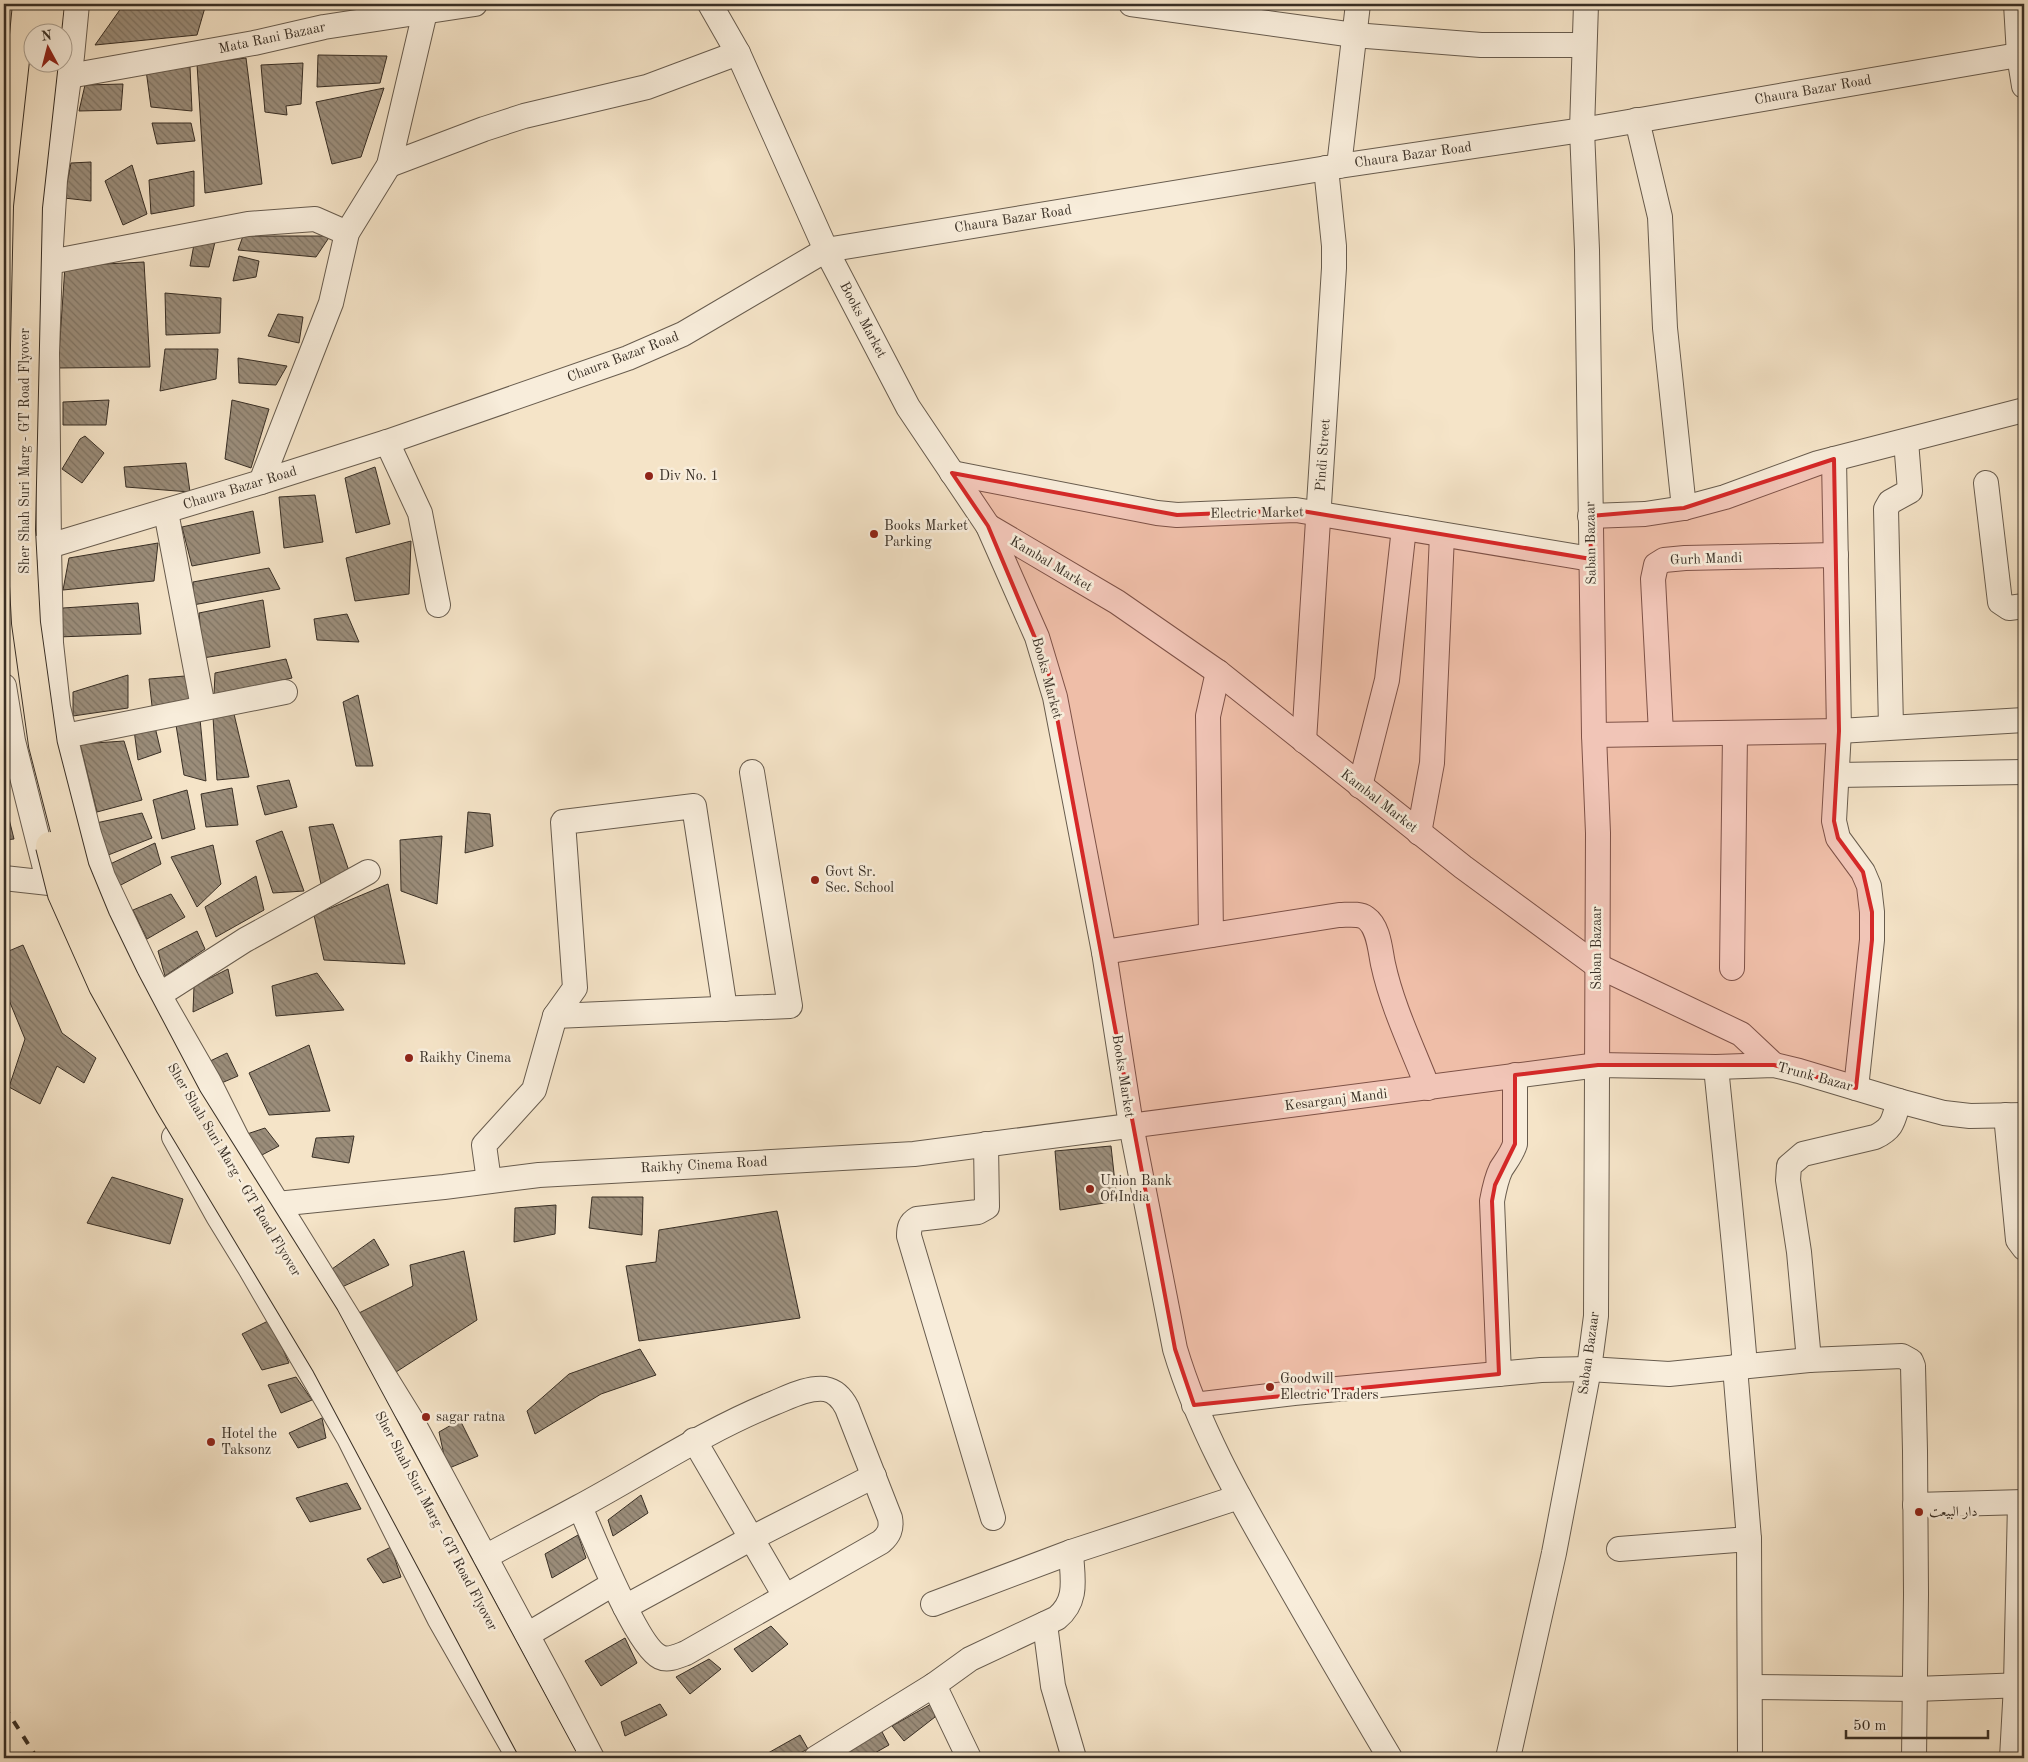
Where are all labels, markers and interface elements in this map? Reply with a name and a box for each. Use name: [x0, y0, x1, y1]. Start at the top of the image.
street label: Mata Rani Bazaar: [217, 20, 327, 56]
north arrow: [22, 22, 72, 72]
text: N: [40, 28, 53, 44]
street label: Chaura Bazar Road: [1753, 73, 1873, 107]
street label: Chaura Bazar Road: [1353, 140, 1473, 170]
street label: Chaura Bazar Road: [953, 203, 1073, 235]
street label: Books Market: [837, 280, 889, 360]
street label: Sher Shah Suri Marg - GT Road Flyover: [18, 328, 32, 574]
street label: Chaura Bazar Road: [565, 329, 681, 385]
street label: Pindi Street: [1313, 418, 1333, 492]
street label: Chaura Bazar Road: [181, 464, 299, 512]
place label: Div No. 1: [659, 469, 719, 483]
marker: Div No. 1: [643, 470, 655, 482]
street label: Saban Bazaar: [1583, 501, 1599, 585]
street label: Electric Market: [1210, 505, 1304, 521]
place label: Books Market Parking: [884, 519, 968, 549]
marker: Books Market Parking: [868, 528, 880, 540]
street label: Kambal Market: [1007, 534, 1095, 594]
street label: Gurh Mandi: [1670, 551, 1742, 567]
street label: Books Market: [1029, 636, 1065, 720]
street label: Kambal Market: [1338, 767, 1420, 835]
place label: Govt Sr. Sec. School: [825, 865, 894, 895]
marker: Govt Sr. Sec. School: [809, 874, 821, 886]
street label: Saban Bazaar: [1590, 906, 1604, 990]
street label: Books Market: [1110, 1033, 1136, 1119]
place label: Raikhy Cinema: [419, 1051, 511, 1065]
marker: Raikhy Cinema: [403, 1052, 415, 1064]
street label: Trunk Bazar: [1776, 1060, 1854, 1094]
street label: Sher Shah Suri Marg - GT Road Flyover: [165, 1061, 304, 1279]
street label: Kesarganj Mandi: [1284, 1087, 1388, 1113]
street label: Raikhy Cinema Road: [640, 1155, 768, 1175]
place label: Union Bank Of India: [1100, 1174, 1172, 1204]
marker: Union Bank Of India: [1084, 1183, 1096, 1195]
street label: Saban Bazaar: [1576, 1310, 1602, 1395]
place label: Goodwill Electric Traders: [1280, 1372, 1379, 1402]
marker: Goodwill Electric Traders: [1264, 1381, 1276, 1393]
street label: Sher Shah Suri Marg - GT Road Flyover: [372, 1409, 500, 1633]
place label: sagar ratna: [436, 1410, 505, 1424]
marker: sagar ratna: [420, 1411, 432, 1423]
place label: Hotel the Taksonz: [221, 1427, 277, 1457]
marker: Hotel the Taksonz: [205, 1436, 217, 1448]
place label: دار البیعت: [1929, 1505, 1978, 1520]
marker: دار البیعت: [1913, 1506, 1925, 1518]
scale bar: [1846, 1707, 1988, 1739]
text: 50 m: [1853, 1719, 1887, 1734]

